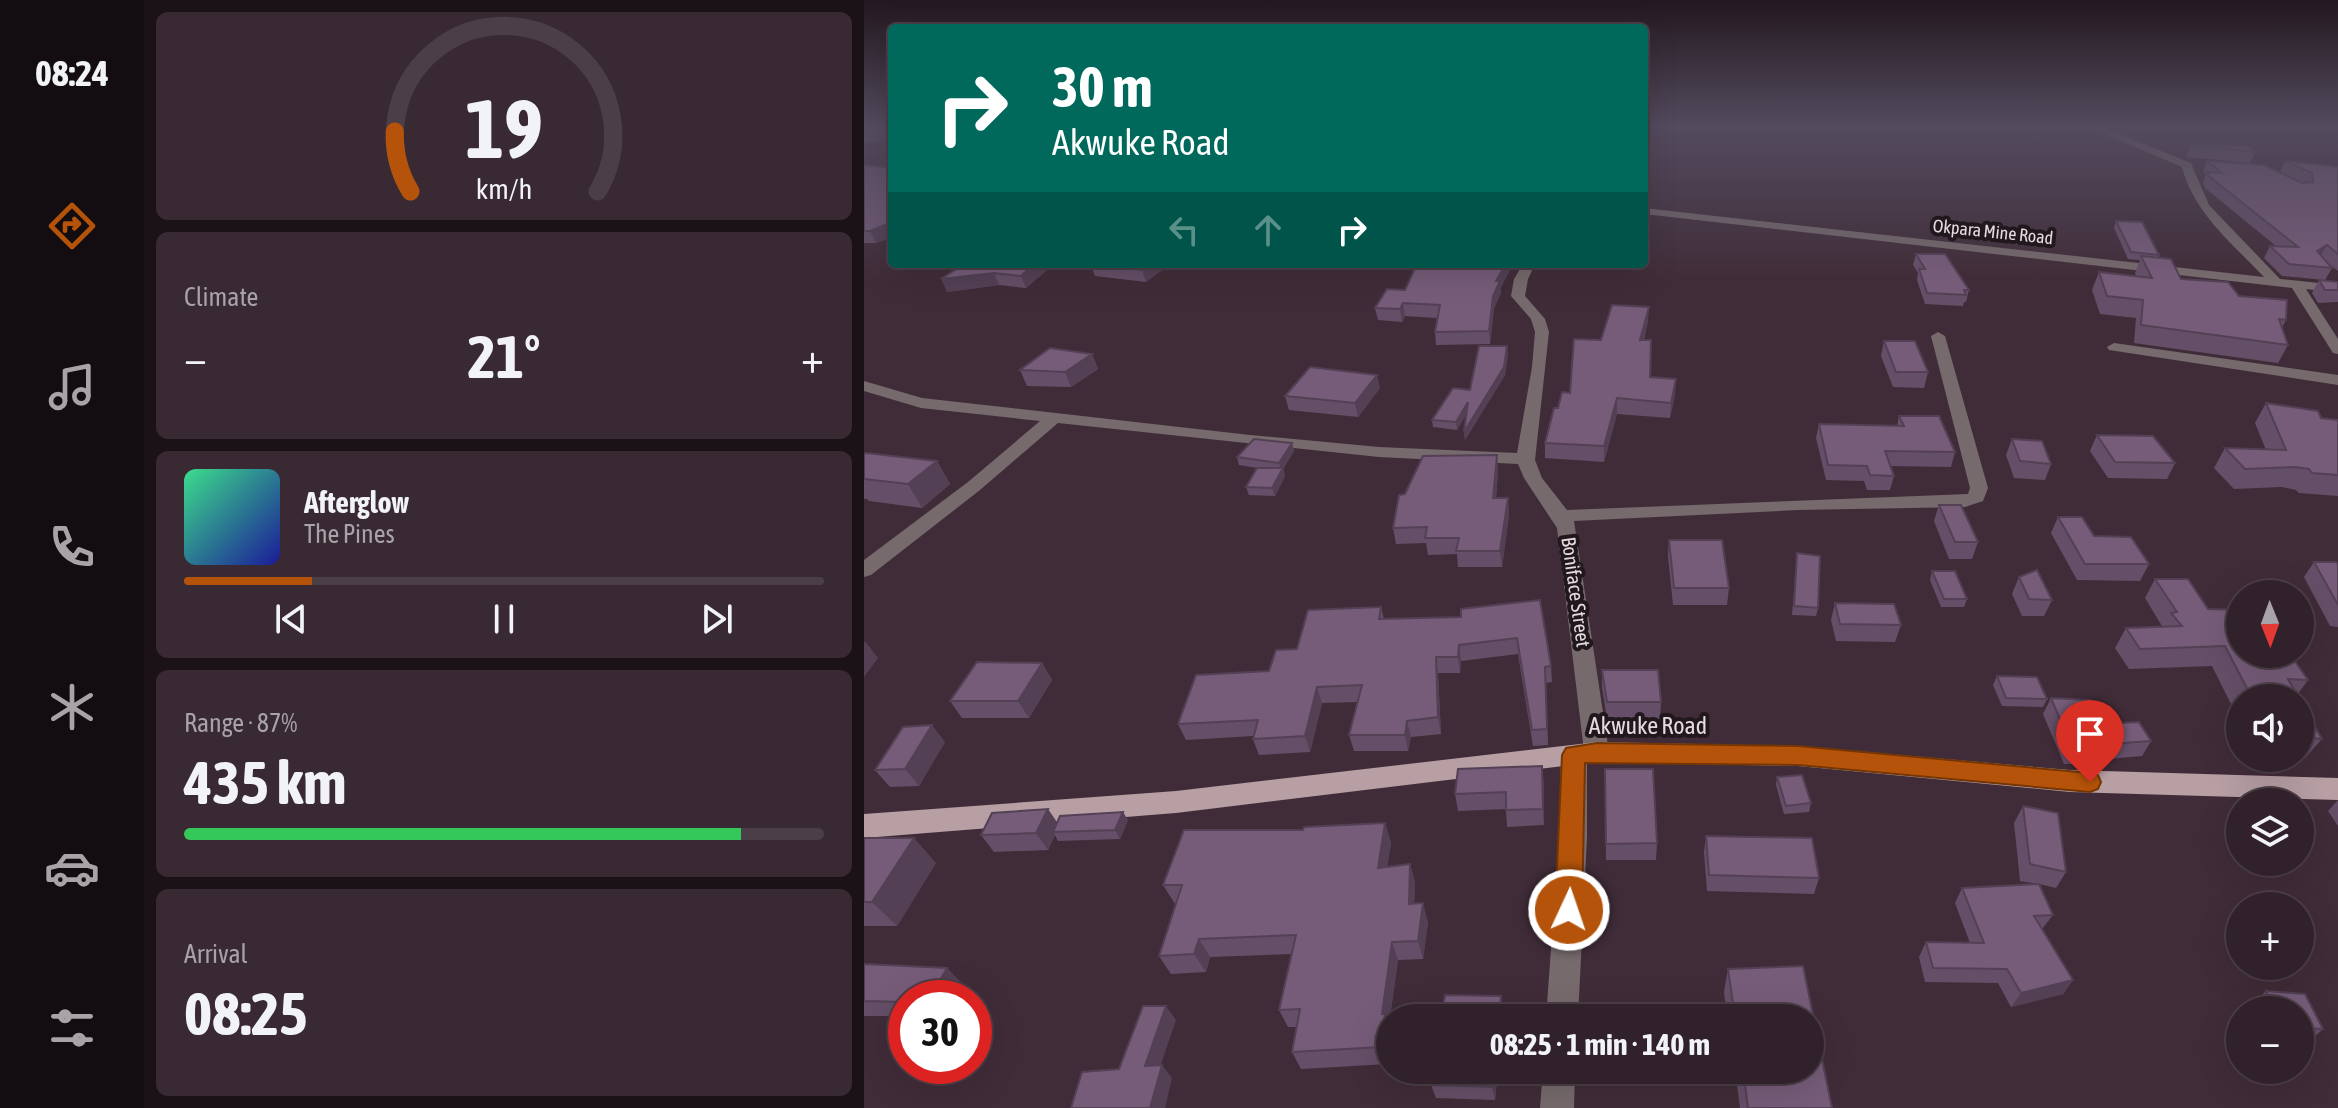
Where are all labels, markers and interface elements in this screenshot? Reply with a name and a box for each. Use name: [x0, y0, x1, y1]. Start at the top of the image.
text: 08:24: [35, 52, 109, 94]
text: 30 m: [1052, 55, 1153, 119]
icon: right: [920, 56, 1024, 160]
text: 19: [465, 80, 543, 176]
text: Akwuke Road: [1052, 121, 1229, 163]
text: km/h: [476, 172, 532, 205]
icon: directions: [44, 198, 100, 254]
icon: left: [1162, 208, 1206, 252]
icon: ahead: [1246, 208, 1290, 252]
icon: right: [1330, 208, 1374, 252]
street label: Okpara Mine Road: [1932, 215, 2054, 248]
text: Climate: [184, 282, 258, 312]
text: 21°: [468, 322, 540, 391]
text: −: [184, 332, 207, 382]
text: +: [801, 332, 824, 382]
icon: music: [44, 359, 100, 415]
text: Afterglow: [304, 485, 409, 519]
icon: phone: [44, 519, 100, 575]
text: The Pines: [304, 519, 395, 549]
street label: Boniface Street: [1557, 535, 1596, 649]
north arrow: [2226, 580, 2314, 668]
map controls: [2226, 580, 2314, 1084]
icon: previous: [269, 597, 313, 641]
icon: pause: [482, 597, 526, 641]
icon: next: [695, 597, 739, 641]
icon: climate: [44, 679, 100, 735]
button: sound: [2226, 684, 2314, 772]
pin: [2056, 700, 2124, 782]
text: Range · 87%: [184, 708, 297, 738]
street label: Akwuke Road: [1589, 712, 1707, 739]
icon: arrive: [2068, 712, 2112, 756]
text: 435 km: [184, 748, 346, 817]
button: layers: [2226, 788, 2314, 876]
icon: car: [44, 840, 100, 896]
position arrow: [1527, 868, 1611, 952]
button: +: [2226, 892, 2314, 980]
text: Arrival: [184, 939, 248, 969]
text: 08:25: [184, 979, 307, 1048]
speed limit sign: 30: [888, 980, 992, 1084]
button: −: [2226, 996, 2314, 1084]
icon: filters: [44, 1000, 100, 1056]
text: 08:25 · 1 min · 140 m: [1490, 1027, 1710, 1061]

